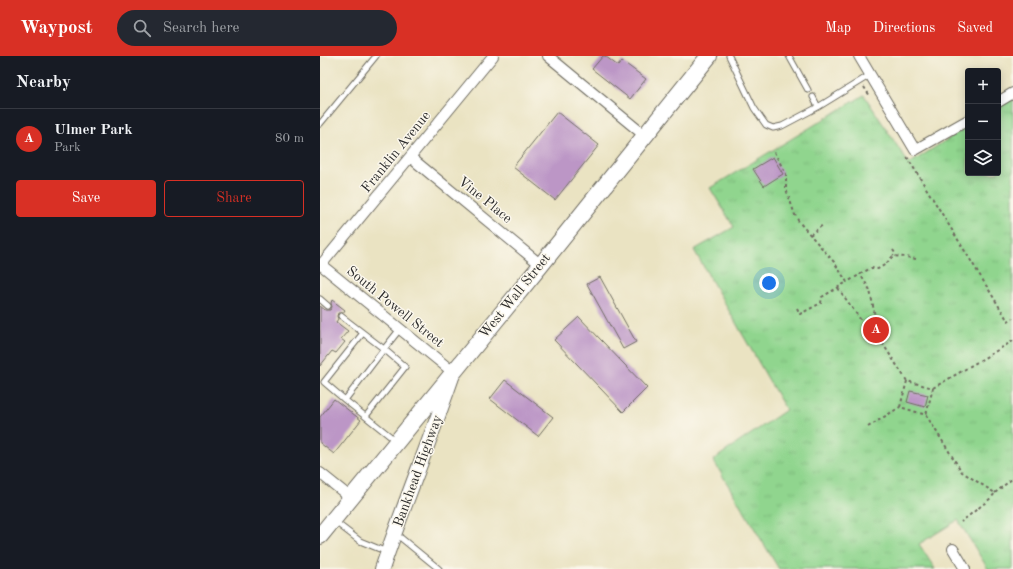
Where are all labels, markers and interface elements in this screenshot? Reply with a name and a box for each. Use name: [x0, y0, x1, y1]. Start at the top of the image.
search box: [117, 10, 397, 46]
icon: search: [131, 17, 153, 39]
text: Waypost: [20, 19, 93, 38]
text: Search here: [163, 21, 239, 36]
text: Map: [825, 21, 851, 35]
text: Directions: [873, 21, 935, 35]
text: Saved: [957, 21, 993, 35]
map controls: [965, 68, 1001, 176]
button: +: [965, 68, 1001, 104]
text: Nearby: [16, 74, 71, 91]
button: −: [965, 104, 1001, 140]
street label: Franklin Avenue: [359, 109, 433, 195]
text: Ulmer Park: [54, 123, 133, 138]
text: A: [24, 132, 34, 145]
text: 80 m: [275, 132, 304, 145]
button: layers: [965, 140, 1001, 176]
text: Park: [54, 141, 81, 154]
street label: Vine Place: [455, 174, 515, 226]
button: Save: [16, 180, 156, 217]
button: Share: [164, 180, 304, 217]
street label: West Wall Street: [477, 251, 553, 341]
street label: South Powell Street: [344, 264, 446, 350]
your location: [759, 273, 779, 293]
pin: A: [863, 315, 889, 345]
street label: Bankhead Highway: [391, 413, 445, 529]

